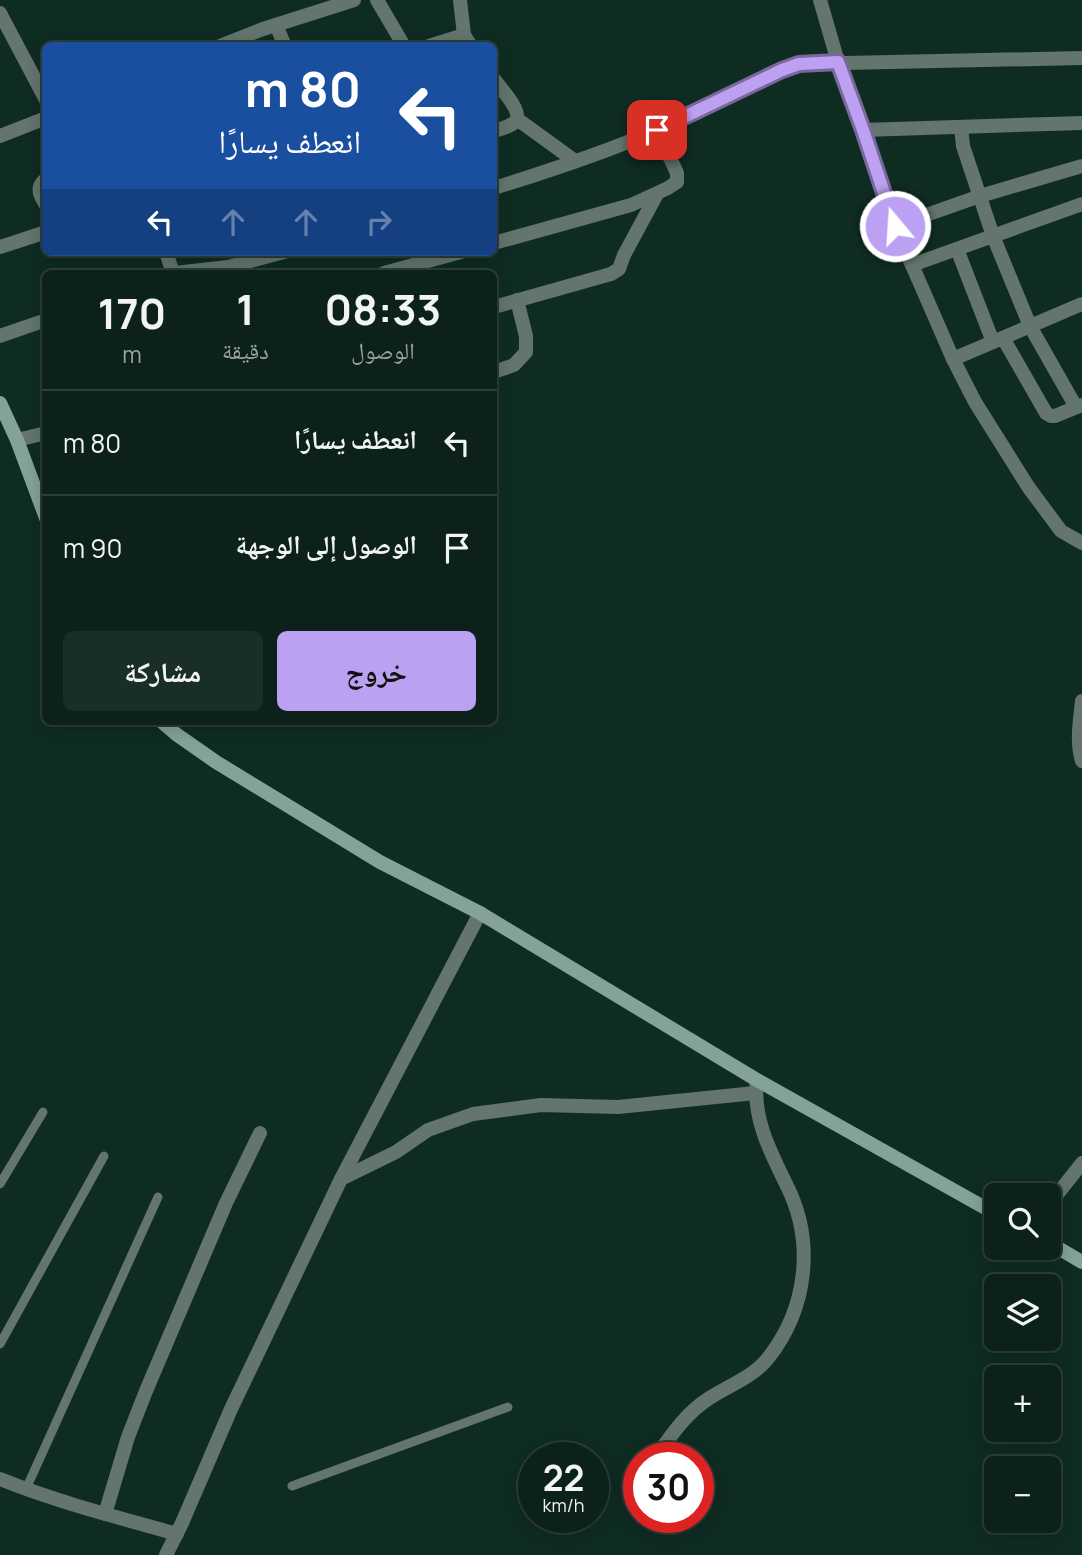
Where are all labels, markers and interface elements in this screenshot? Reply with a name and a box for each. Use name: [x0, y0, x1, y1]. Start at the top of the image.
text: 80 m: [245, 55, 361, 122]
icon: left: [385, 70, 476, 161]
pin: [627, 100, 687, 160]
icon: arrive: [638, 111, 676, 149]
text: انعطف يسارًا: [218, 119, 361, 163]
position arrow: [858, 189, 932, 263]
icon: left: [141, 203, 179, 241]
icon: ahead: [214, 203, 252, 241]
icon: ahead: [287, 203, 325, 241]
icon: right: [360, 203, 398, 241]
text: 1: [236, 280, 255, 338]
text: 08:33: [325, 280, 441, 338]
text: 170: [98, 284, 166, 342]
text: دقيقة: [222, 334, 269, 366]
text: الوصول: [351, 334, 415, 366]
text: m: [122, 338, 142, 370]
text: انعطف يسارًا: [294, 421, 417, 457]
icon: left: [438, 424, 476, 462]
text: 80 m: [63, 425, 121, 461]
text: الوصول إلى الوجهة: [236, 526, 417, 562]
icon: arrive: [438, 529, 476, 567]
text: 90 m: [63, 530, 122, 566]
button: مشاركة: [63, 631, 263, 711]
button: خروج: [277, 631, 476, 711]
map controls: [984, 1183, 1061, 1533]
button: search: [984, 1183, 1061, 1260]
button: layers: [984, 1274, 1061, 1351]
button: +: [984, 1365, 1061, 1442]
speed limit sign: 30: [623, 1442, 714, 1533]
text: 22: [543, 1454, 584, 1502]
button: −: [984, 1456, 1061, 1533]
text: km/h: [543, 1493, 584, 1517]

